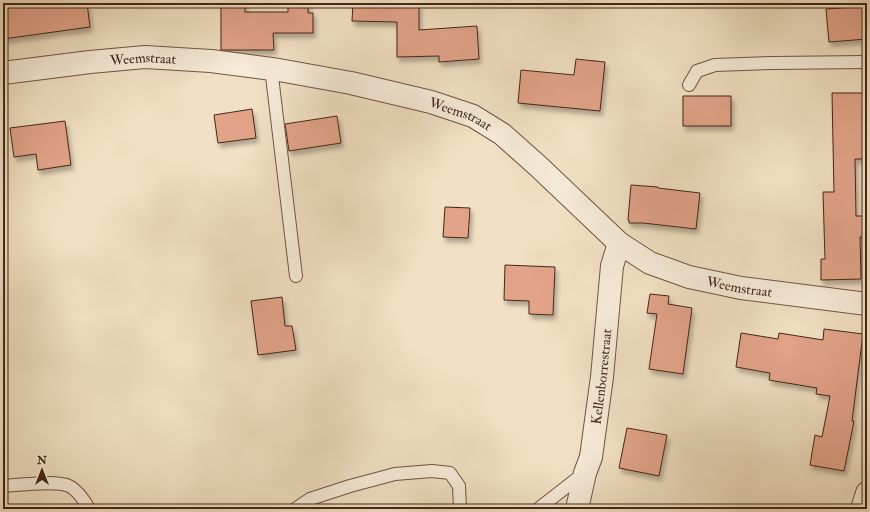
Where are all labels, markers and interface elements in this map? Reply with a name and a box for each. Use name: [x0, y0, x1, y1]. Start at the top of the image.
street label: Weemstraat: [108, 48, 177, 69]
street label: Weemstraat: [426, 93, 496, 134]
street label: Weemstraat: [704, 272, 774, 300]
street label: Kellenborrestraat: [587, 328, 615, 426]
north arrow: [22, 450, 62, 490]
text: N: [36, 454, 48, 467]

